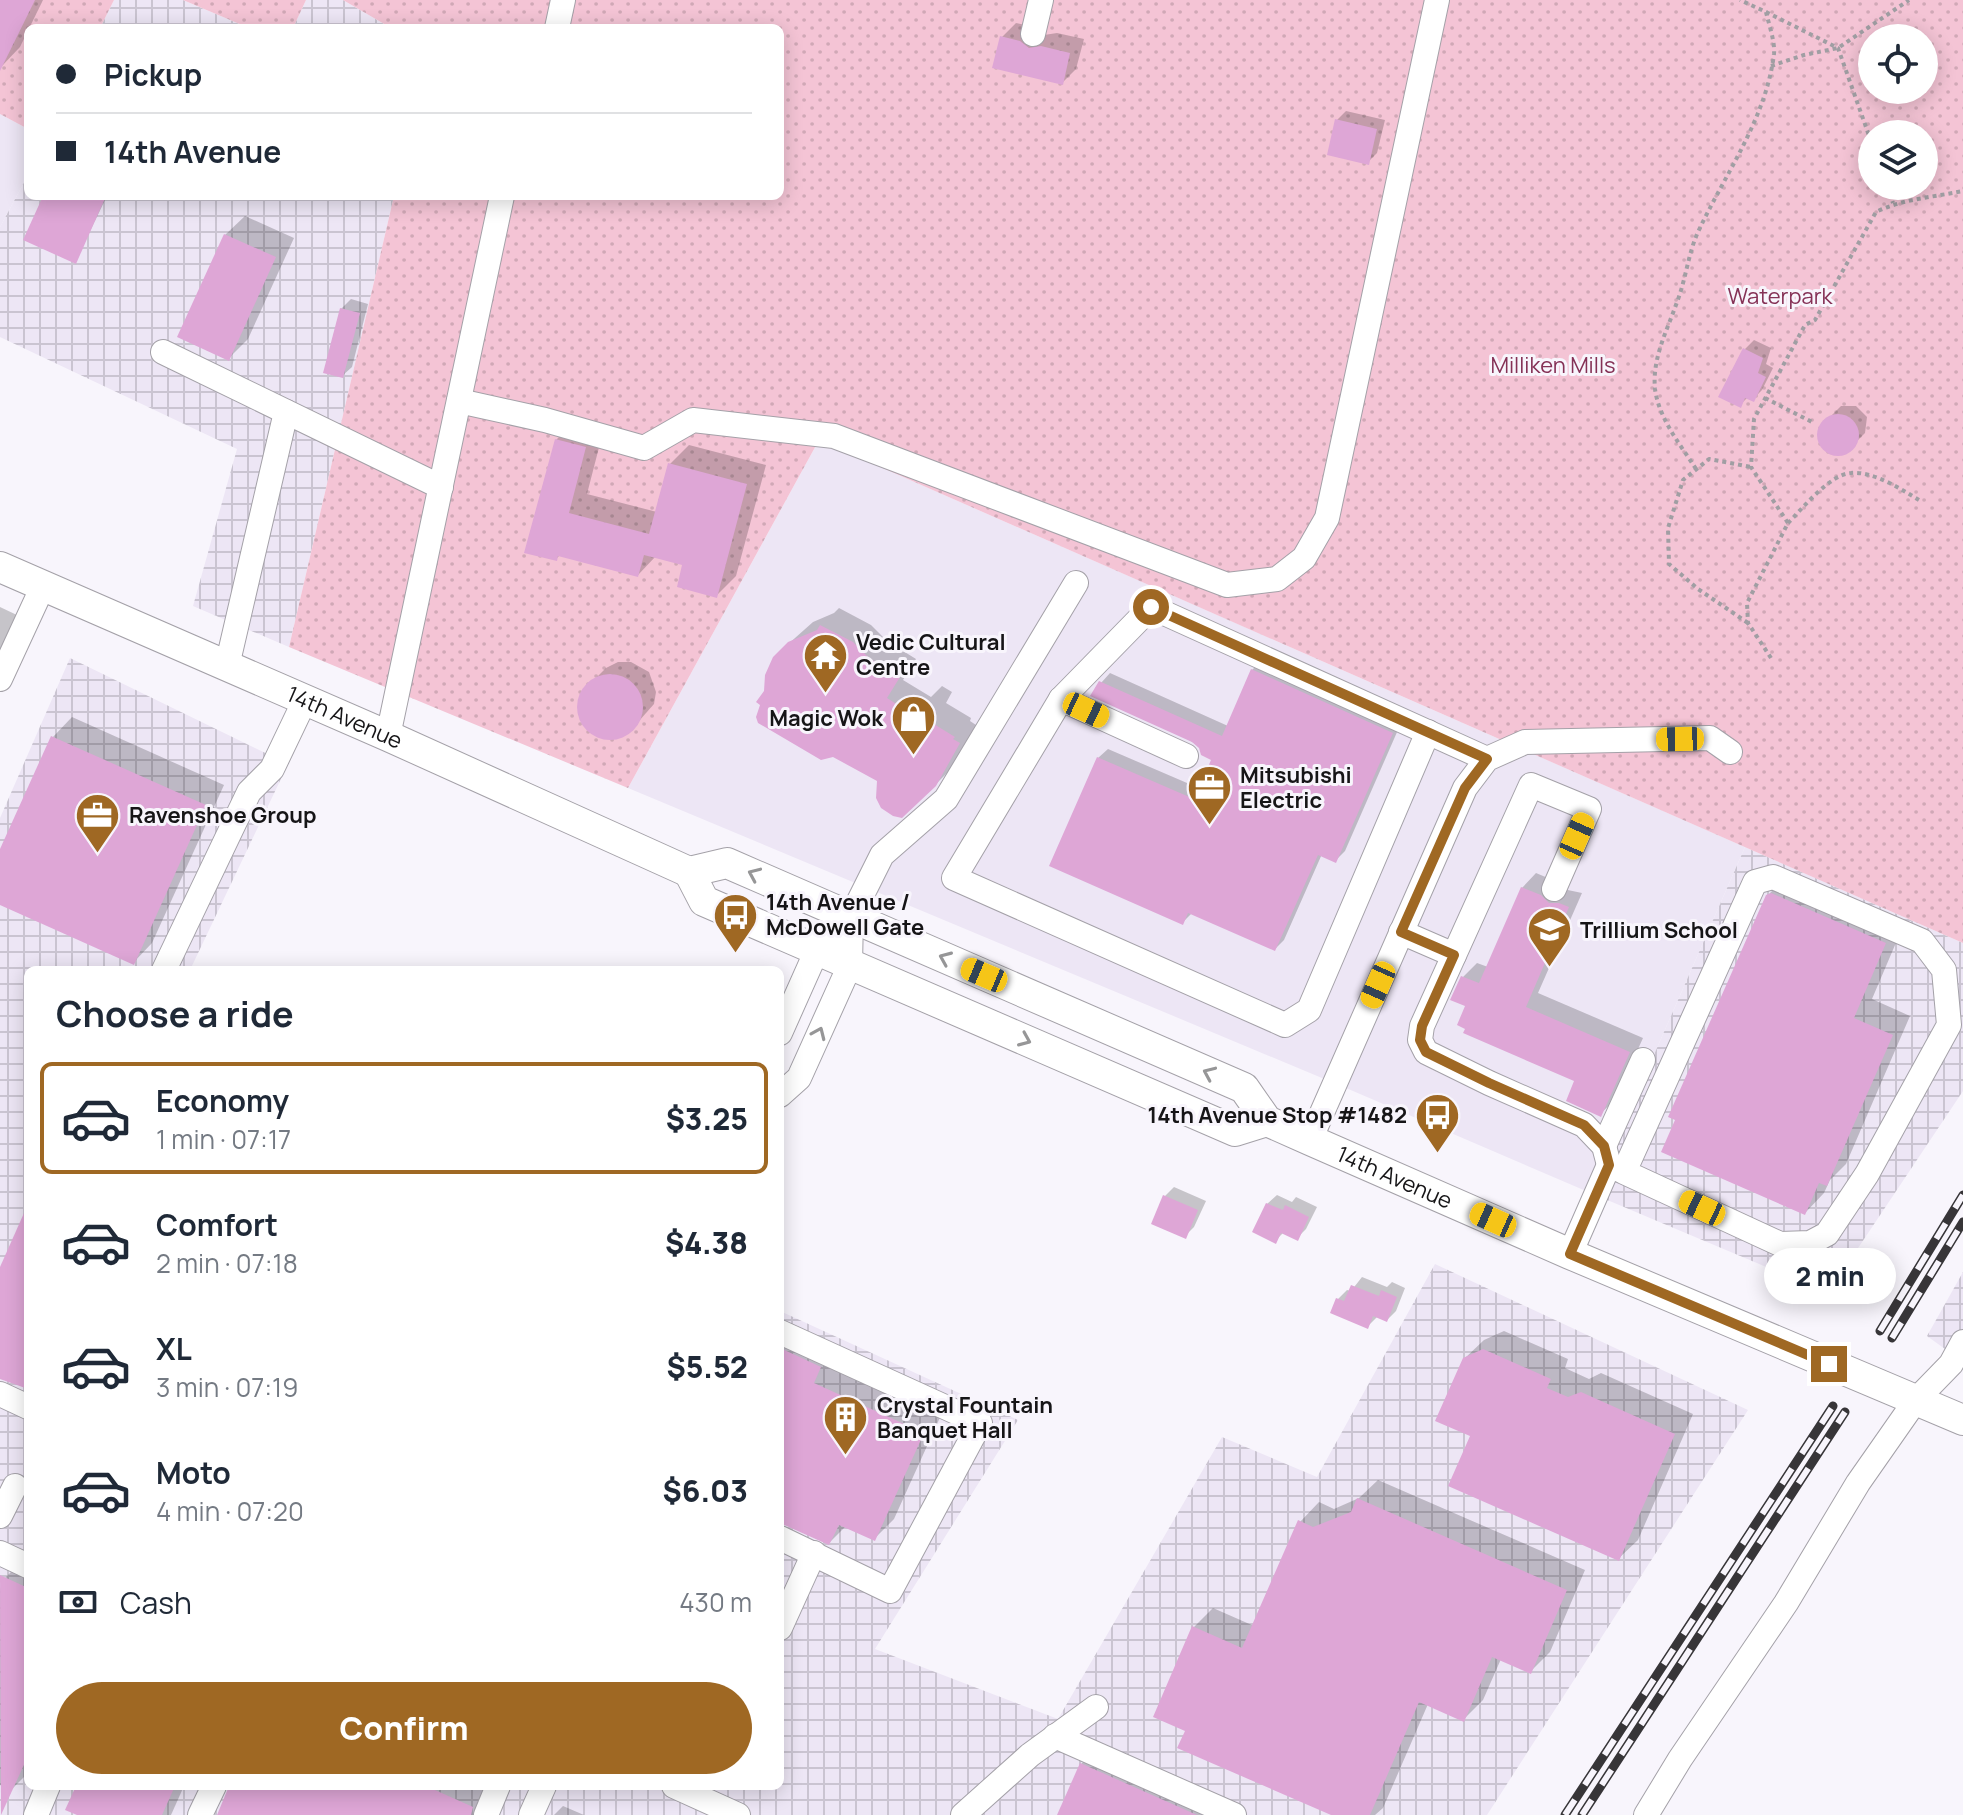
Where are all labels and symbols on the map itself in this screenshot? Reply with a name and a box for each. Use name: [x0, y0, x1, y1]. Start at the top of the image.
park label: Waterpark: [1727, 281, 1834, 311]
park label: Milliken Mills: [1490, 350, 1616, 380]
route start: [1133, 589, 1169, 625]
place label: Vedic Cultural Centre: [856, 627, 1006, 682]
temple icon: Vedic Cultural Centre: [801, 631, 849, 694]
street label: 14th Avenue: [282, 679, 407, 756]
car: [1059, 689, 1113, 731]
shop icon: Magic Wok: [890, 694, 938, 757]
place label: Magic Wok: [769, 703, 884, 733]
car: [1656, 727, 1704, 751]
place label: Mitsubishi Electric: [1240, 760, 1352, 815]
office icon: Mitsubishi Electric: [1185, 764, 1233, 827]
office icon: Ravenshoe Group: [74, 791, 122, 854]
place label: Ravenshoe Group: [129, 800, 317, 830]
car: [1556, 809, 1598, 863]
one-way arrow: [748, 868, 762, 884]
place label: 14th Avenue / McDowell Gate: [766, 887, 924, 942]
bus stop icon: 14th Avenue / McDowell Gate: [711, 891, 759, 954]
school or university icon: Trillium School: [1525, 906, 1573, 969]
place label: Trillium School: [1580, 915, 1738, 945]
one-way arrow: [939, 951, 953, 967]
car: [957, 955, 1011, 995]
car: [1357, 958, 1399, 1012]
one-way arrow: [810, 1027, 826, 1041]
one-way arrow: [1017, 1030, 1031, 1046]
one-way arrow: [1203, 1066, 1218, 1082]
bus stop icon: 14th Avenue Stop #1482: [1414, 1091, 1462, 1154]
place label: 14th Avenue Stop #1482: [1148, 1100, 1407, 1130]
street label: 14th Avenue: [1332, 1139, 1457, 1216]
car: [1675, 1187, 1729, 1229]
car: [1466, 1199, 1520, 1241]
callout: 2 min: [1763, 1248, 1895, 1304]
route end: [1811, 1346, 1847, 1382]
place label: Crystal Fountain Banquet Hall: [877, 1390, 1053, 1445]
building icon: Crystal Fountain Banquet Hall: [822, 1394, 870, 1457]

